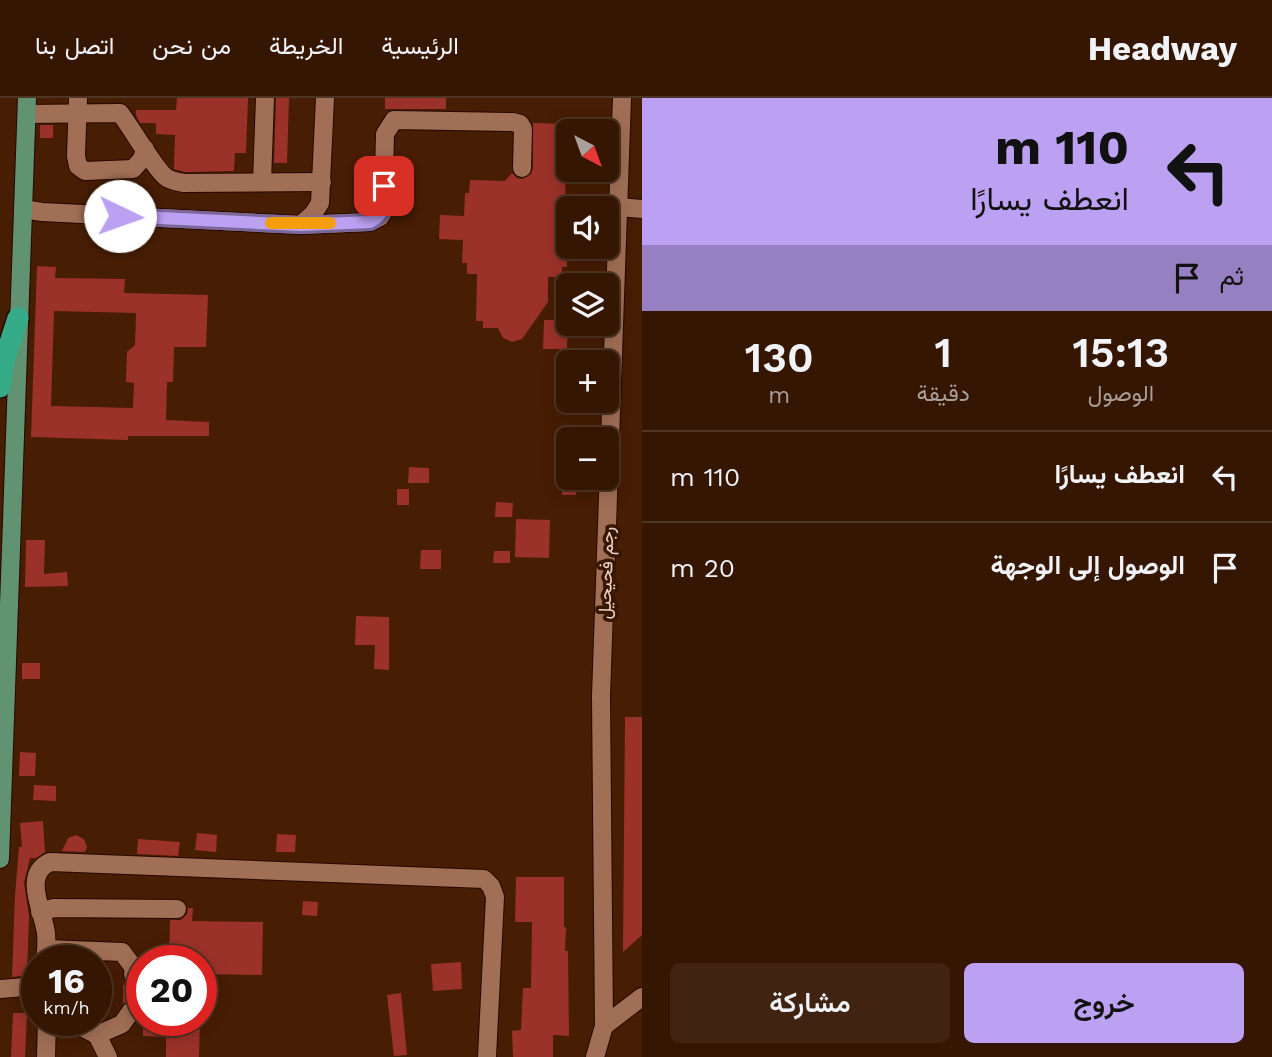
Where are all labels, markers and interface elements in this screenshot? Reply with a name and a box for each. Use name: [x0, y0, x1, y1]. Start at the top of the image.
text: Headway: [1088, 29, 1237, 68]
text: اتصل بنا: [35, 32, 114, 60]
text: من نحن: [152, 32, 231, 60]
text: الخريطة: [269, 32, 343, 60]
text: الرئيسية: [381, 32, 459, 60]
text: 110 m: [995, 118, 1129, 176]
north arrow: [556, 119, 620, 182]
map controls: [556, 119, 619, 490]
icon: left: [1153, 126, 1244, 217]
pin: [354, 156, 414, 216]
icon: arrive: [365, 167, 403, 205]
position arrow: [83, 179, 157, 253]
text: انعطف يسارًا: [970, 180, 1129, 218]
button: sound: [556, 196, 619, 259]
icon: arrive: [1168, 259, 1206, 297]
text: ثم: [1220, 261, 1244, 291]
button: layers: [556, 273, 619, 336]
text: 1: [934, 328, 952, 377]
text: 15:13: [1073, 328, 1169, 377]
text: 130: [745, 333, 814, 382]
button: +: [556, 350, 619, 413]
text: دقيقة: [917, 380, 970, 407]
text: الوصول: [1088, 380, 1154, 407]
text: m: [768, 382, 790, 409]
button: −: [556, 427, 619, 490]
icon: left: [1206, 458, 1244, 496]
text: انعطف يسارًا: [1055, 459, 1185, 489]
text: 110 m: [670, 462, 740, 492]
street label: رجم فحيحيل: [593, 526, 620, 620]
icon: arrive: [1206, 549, 1244, 587]
text: الوصول إلى الوجهة: [990, 550, 1185, 580]
text: 20 m: [670, 553, 735, 583]
speed limit sign: 20: [126, 945, 217, 1036]
text: 16: [48, 960, 85, 1002]
button: مشاركة: [670, 963, 950, 1043]
button: خروج: [964, 963, 1244, 1043]
text: km/h: [43, 997, 90, 1018]

